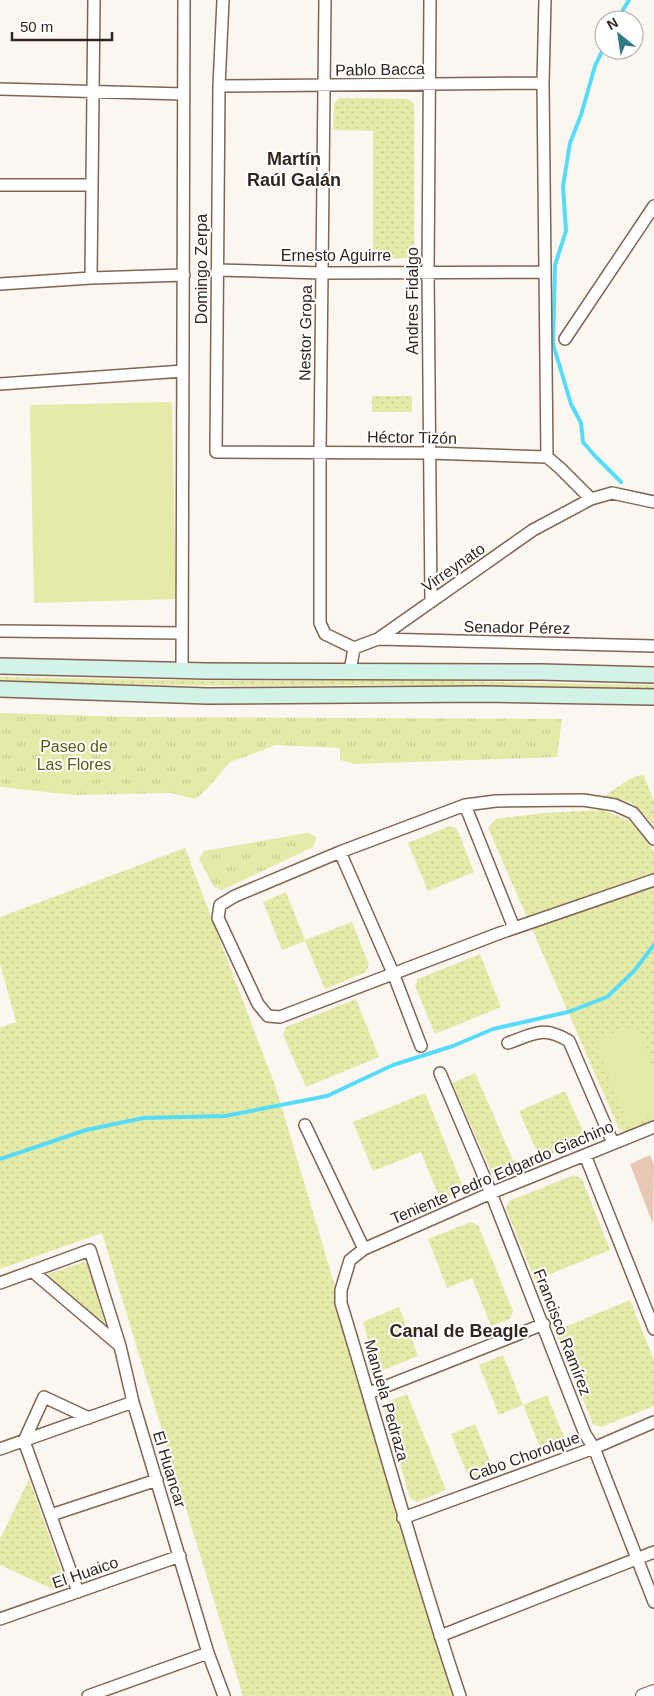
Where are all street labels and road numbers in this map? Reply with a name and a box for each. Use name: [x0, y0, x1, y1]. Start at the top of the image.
street label: Pablo Bacca: [335, 60, 425, 79]
street label: Domingo Zerpa: [193, 214, 210, 324]
street label: Ernesto Aguirre: [281, 247, 391, 264]
street label: Andres Fidalgo: [404, 247, 421, 355]
street label: Nestor Gropa: [296, 285, 315, 381]
street label: Héctor Tizón: [367, 428, 457, 447]
street label: Virreynato: [419, 540, 488, 595]
street label: Senador Pérez: [463, 618, 570, 637]
street label: Teniente Pedro Edgardo Giachino: [388, 1118, 616, 1227]
street label: Francisco Ramírez: [531, 1266, 595, 1398]
street label: Manuela Pedraza: [361, 1338, 412, 1463]
street label: El Huancar: [150, 1429, 189, 1510]
street label: Cabo Chorolque: [467, 1429, 582, 1484]
street label: El Huaico: [50, 1553, 120, 1592]

